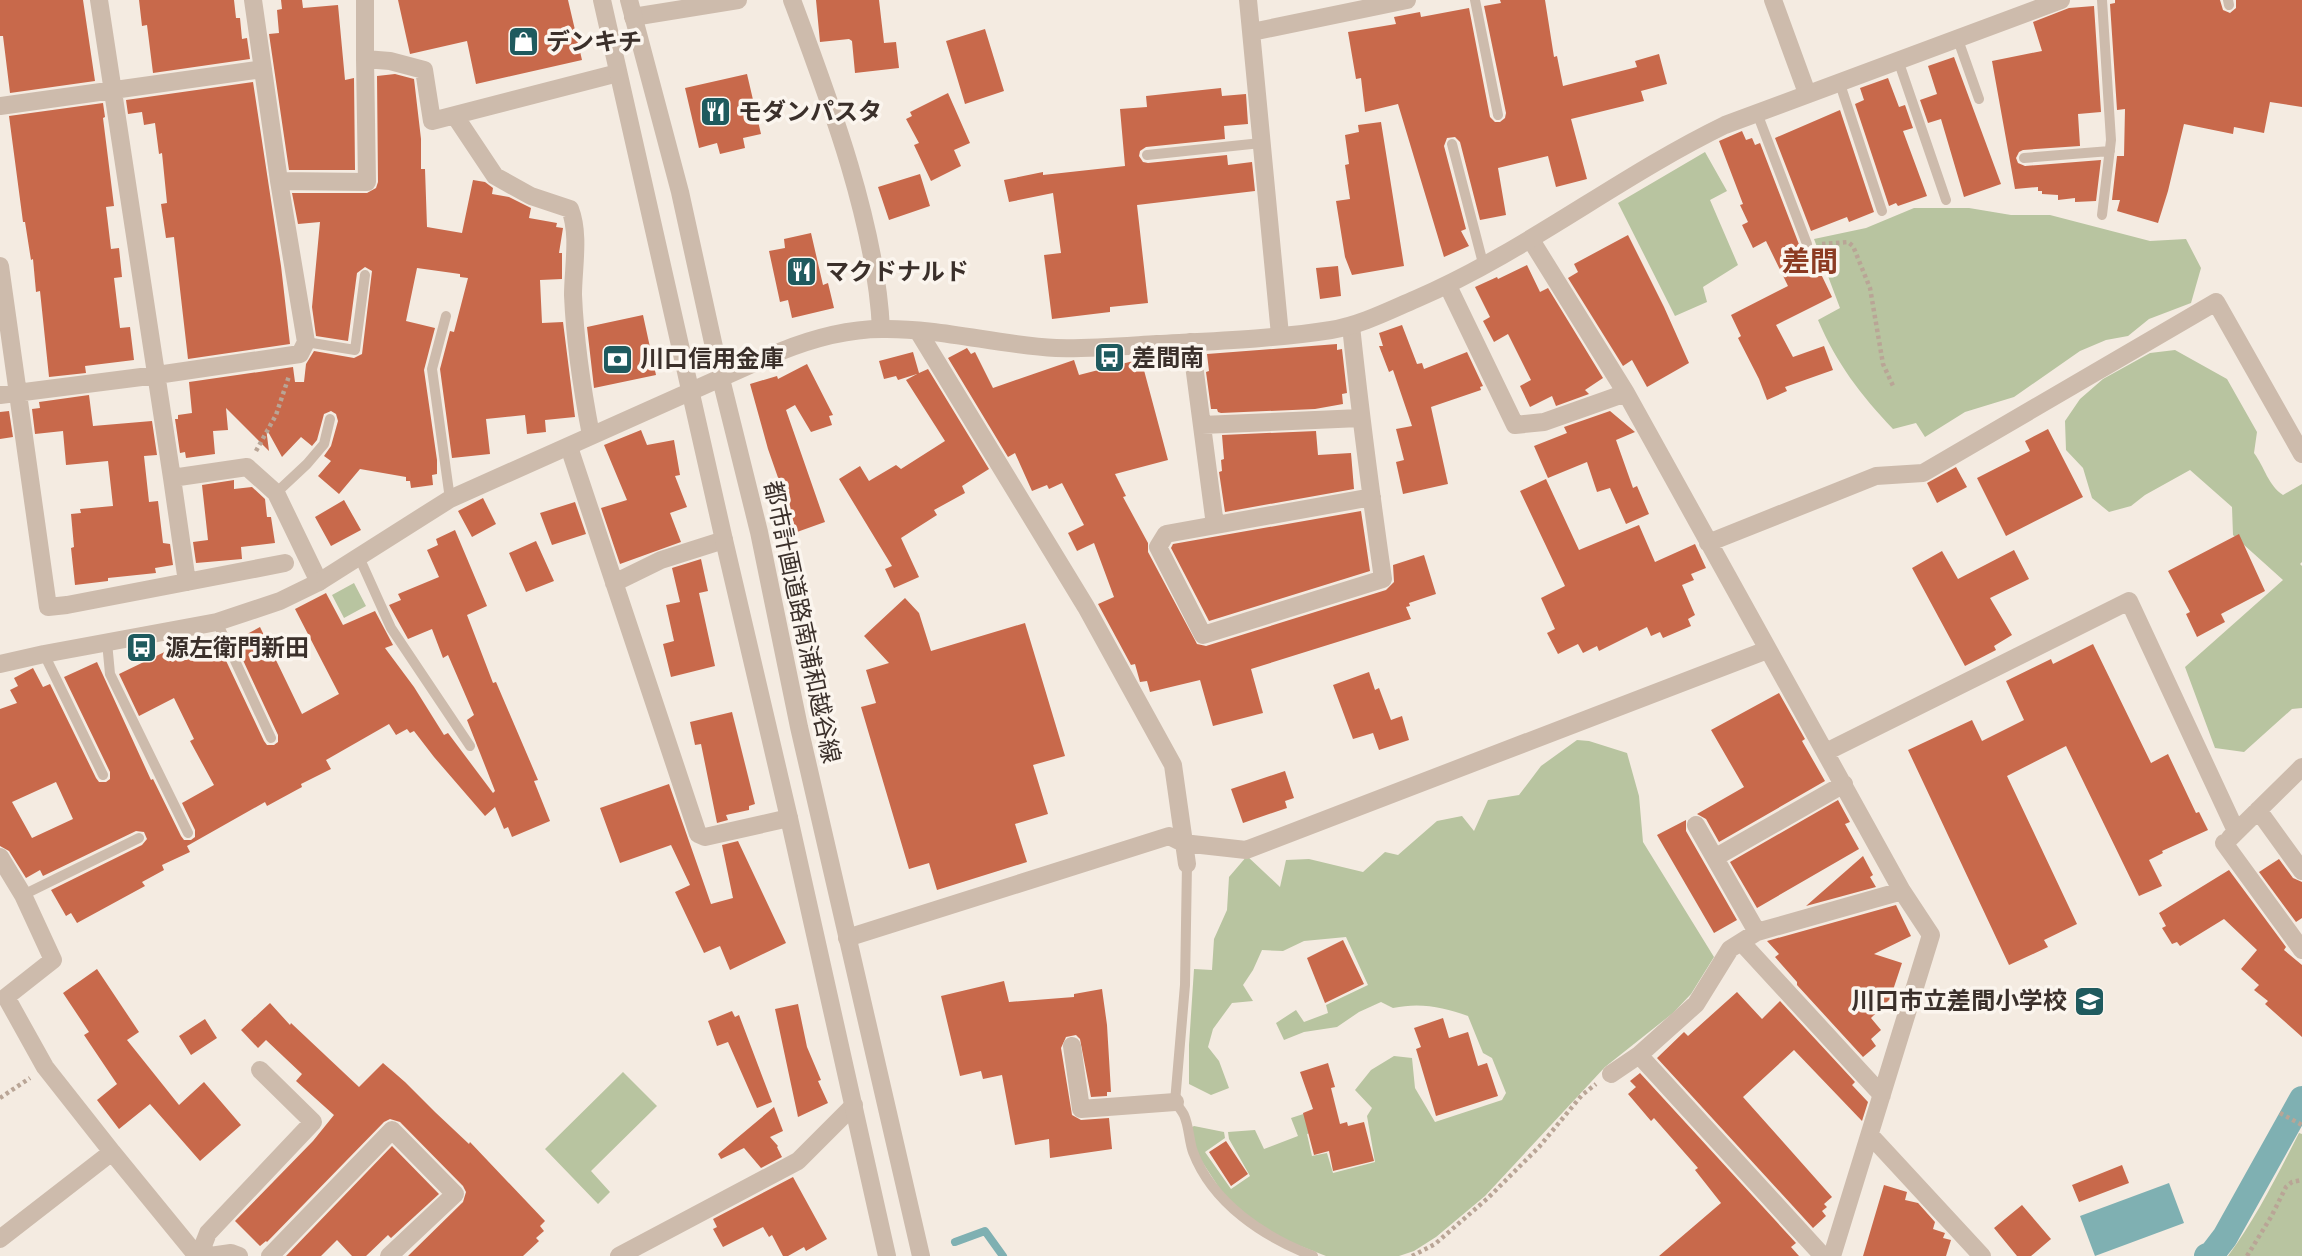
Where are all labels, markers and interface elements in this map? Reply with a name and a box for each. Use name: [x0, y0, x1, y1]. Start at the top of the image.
shop icon: デンキチ: [506, 25, 540, 59]
place label: デンキチ: [546, 26, 642, 55]
restaurant icon: モダンパスタ: [698, 95, 732, 129]
place label: モダンパスタ: [738, 96, 882, 125]
district label: 差間: [1782, 243, 1838, 277]
restaurant icon: マクドナルド: [785, 255, 819, 289]
place label: マクドナルド: [825, 256, 969, 285]
bus stop icon: 差間南: [1092, 341, 1126, 375]
bank icon: 川口信用金庫: [600, 342, 634, 376]
place label: 差間南: [1132, 342, 1204, 371]
place label: 川口信用金庫: [640, 343, 784, 372]
street label: 都市計画道路南浦和越谷線: [759, 478, 848, 766]
bus stop icon: 源左衛門新田: [125, 631, 159, 665]
place label: 源左衛門新田: [165, 632, 309, 661]
school or university icon: 川口市立差間小学校: [2073, 984, 2107, 1018]
place label: 川口市立差間小学校: [1851, 985, 2067, 1014]

